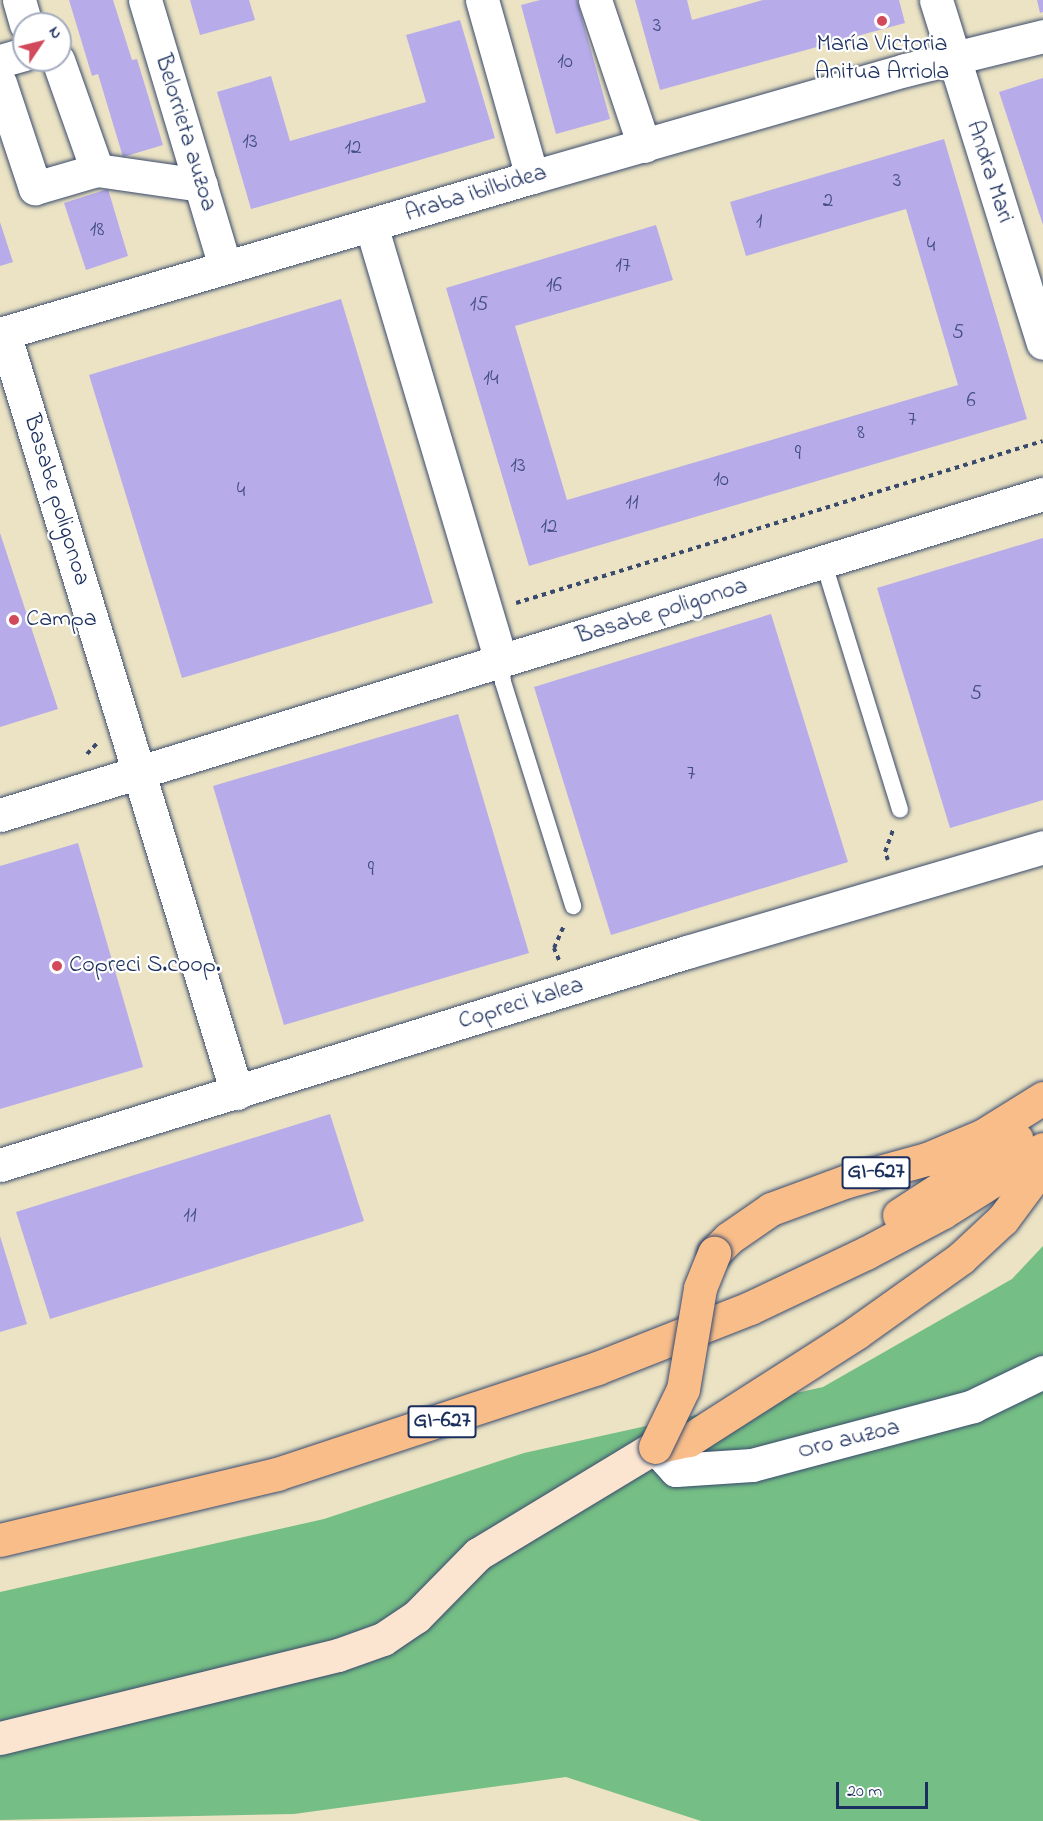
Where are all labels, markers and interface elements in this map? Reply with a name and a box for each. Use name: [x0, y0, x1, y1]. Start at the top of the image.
north arrow: [12, 12, 72, 72]
house number: 3: [653, 13, 661, 39]
marker: María Victoria Anitua Arriola: [875, 14, 889, 28]
text: N: [42, 22, 68, 44]
place label: María Victoria Anitua Arriola: [815, 31, 949, 87]
house number: 10: [557, 49, 573, 75]
street label: Belorrieta auzoa: [147, 51, 223, 215]
street label: Andra Mari: [959, 117, 1019, 227]
house number: 13: [242, 129, 258, 155]
house number: 12: [344, 135, 362, 161]
street label: Araba ibilbidea: [402, 159, 550, 229]
house number: 3: [893, 168, 901, 194]
house number: 2: [823, 188, 833, 214]
house number: 1: [756, 209, 762, 235]
house number: 18: [90, 217, 104, 243]
house number: 4: [927, 233, 935, 259]
house number: 17: [615, 253, 631, 279]
house number: 16: [546, 273, 562, 299]
house number: 15: [470, 292, 488, 318]
house number: 5: [952, 320, 964, 346]
house number: 14: [483, 366, 499, 392]
house number: 6: [966, 388, 976, 414]
house number: 7: [908, 407, 916, 433]
street label: Basabe poligonoa: [16, 411, 96, 589]
house number: 8: [857, 420, 865, 446]
house number: 9: [795, 441, 801, 467]
house number: 13: [510, 453, 526, 479]
house number: 10: [713, 467, 729, 493]
house number: 4: [237, 478, 245, 504]
house number: 11: [625, 490, 639, 516]
house number: 12: [540, 514, 558, 540]
street label: Basabe poligonoa: [573, 572, 751, 652]
place label: Campa: [26, 606, 97, 634]
marker: Campa: [7, 613, 21, 627]
house number: 5: [970, 681, 982, 707]
house number: 7: [687, 761, 695, 787]
house number: 9: [368, 857, 374, 883]
place label: Copreci S.coop.: [69, 952, 221, 980]
marker: Copreci S.coop.: [50, 959, 64, 973]
street label: Copreci kalea: [455, 971, 587, 1037]
road number: GI-627: [842, 1154, 910, 1192]
house number: 11: [183, 1203, 197, 1229]
road number: GI-627: [408, 1403, 476, 1441]
street label: Oro auzoa: [795, 1413, 903, 1467]
scale bar: [839, 1770, 930, 1808]
text: 20 m: [847, 1779, 882, 1805]

